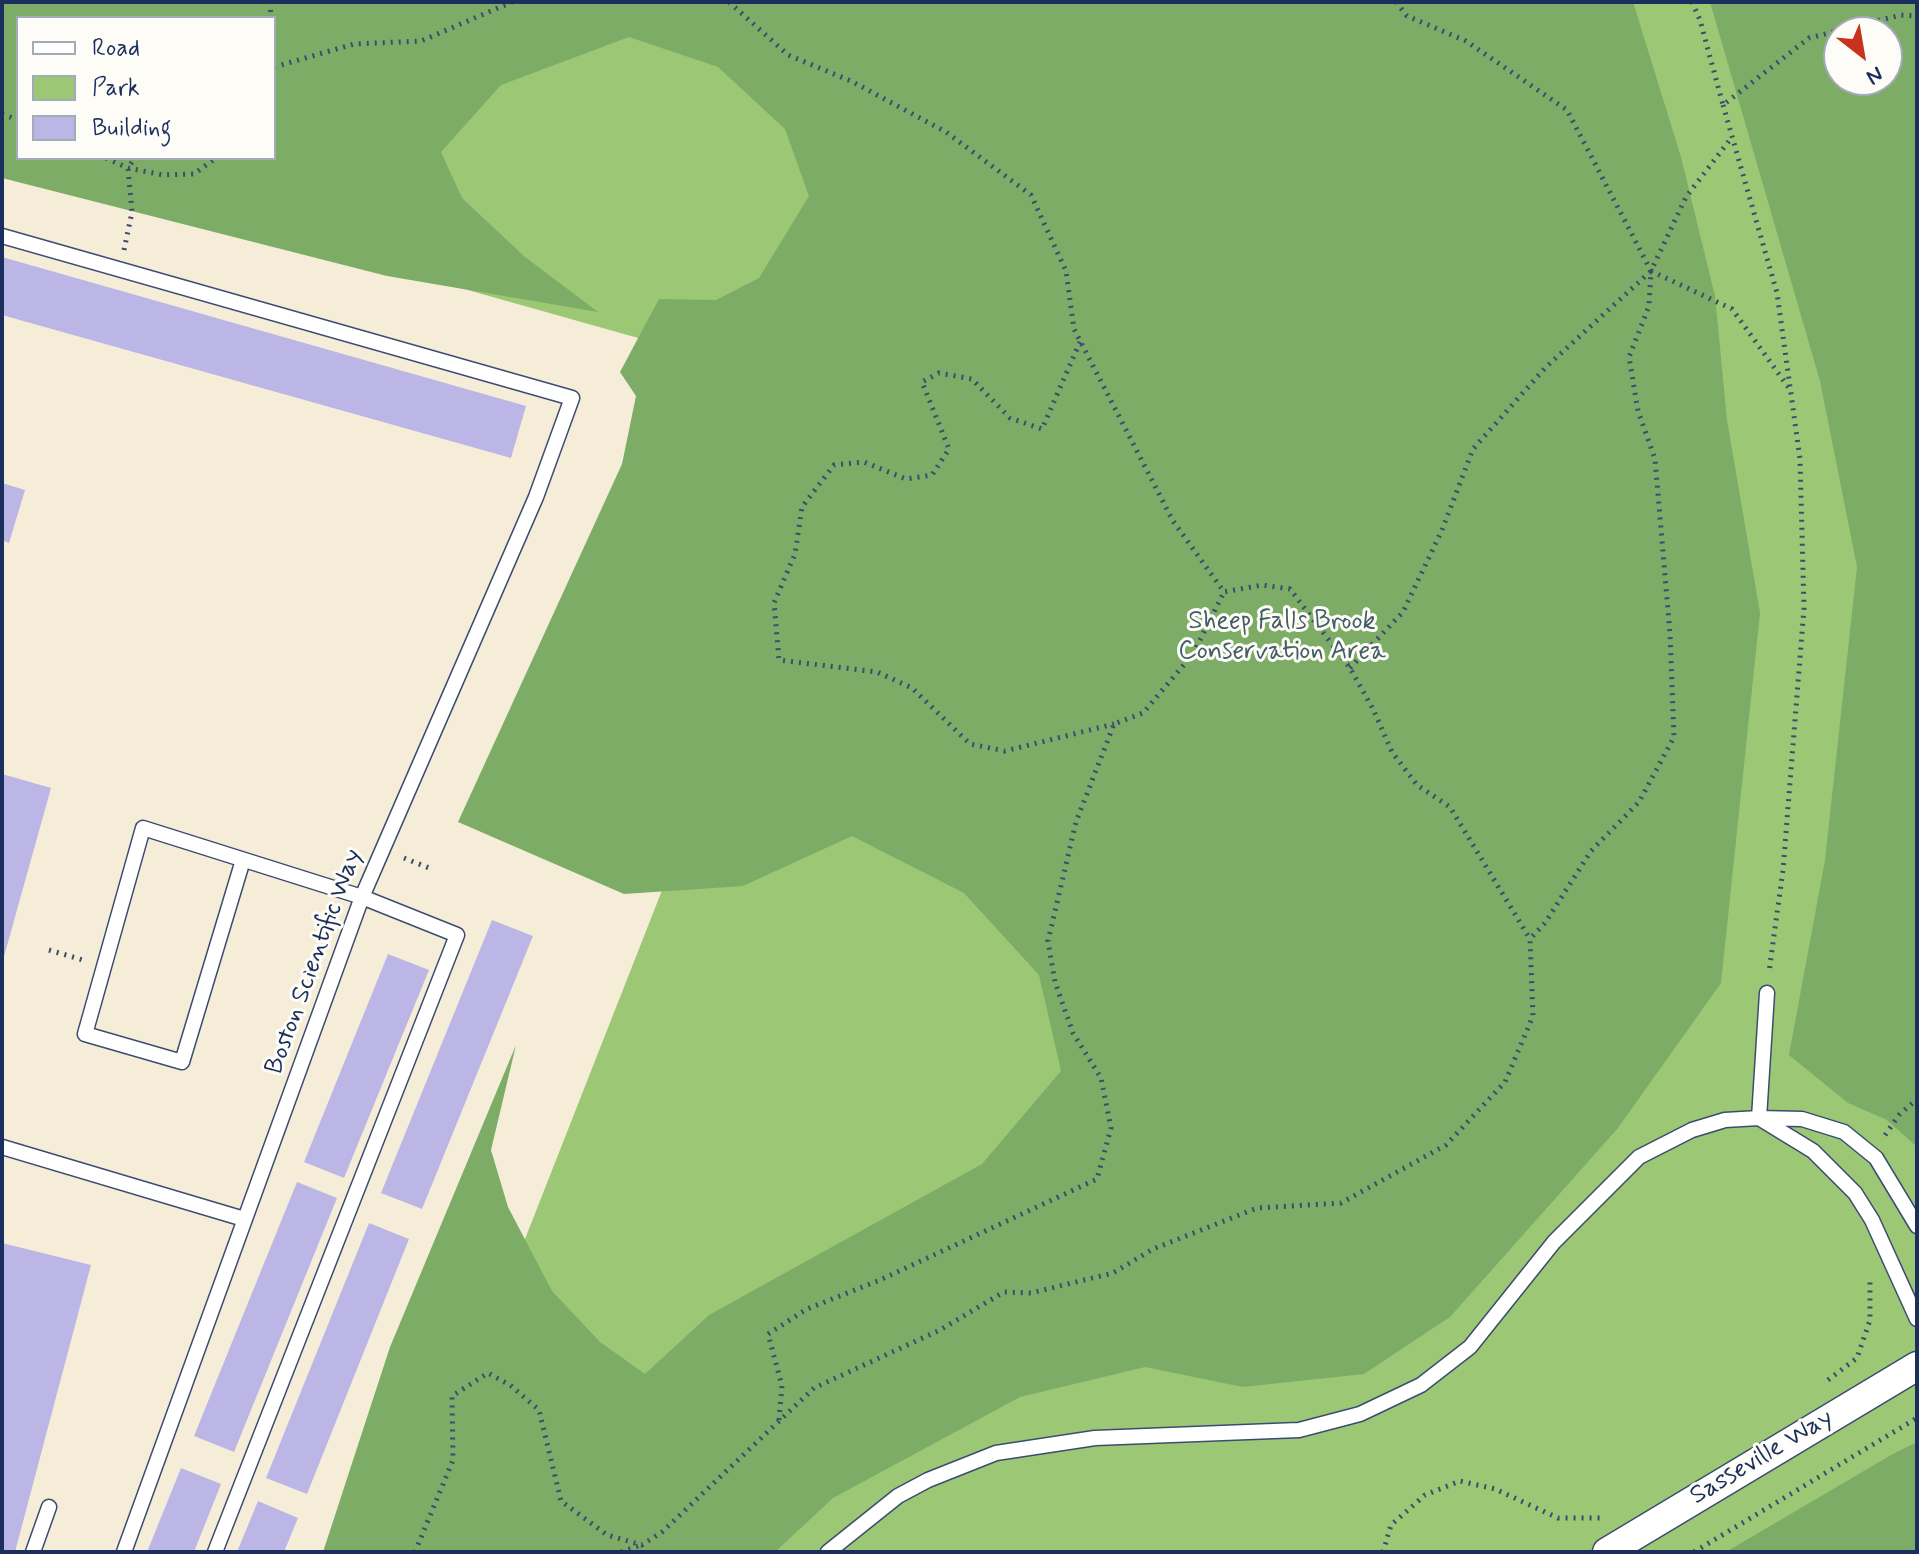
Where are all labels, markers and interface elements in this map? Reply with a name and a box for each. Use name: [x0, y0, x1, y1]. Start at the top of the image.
legend: [16, 16, 276, 160]
north arrow: [1823, 16, 1903, 96]
text: Road: [92, 33, 140, 64]
text: N: [1861, 59, 1888, 91]
text: Park: [92, 73, 140, 104]
text: Building: [92, 113, 172, 144]
park label: Sheep Falls Brook Conservation Area: [1178, 607, 1386, 668]
street label: Boston Scientific Way: [260, 845, 370, 1079]
street label: Sasseville Way: [1685, 1403, 1839, 1513]

